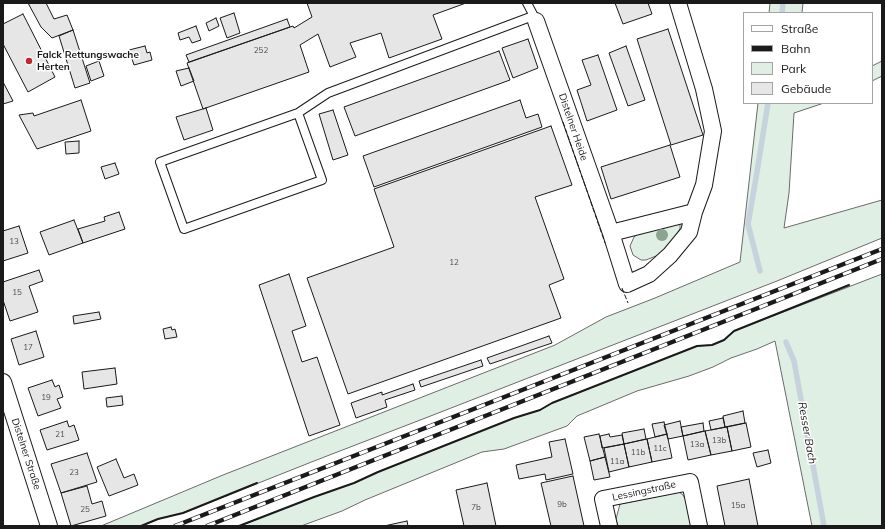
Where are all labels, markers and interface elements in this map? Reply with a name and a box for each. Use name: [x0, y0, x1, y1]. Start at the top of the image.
legend: [743, 12, 873, 104]
text: Straße: [781, 21, 818, 36]
text: Bahn: [781, 41, 810, 56]
house number: 252: [254, 46, 268, 56]
place label: Falck Rettungswache Herten: [37, 49, 139, 72]
marker: Falck Rettungswache Herten: [24, 56, 34, 66]
text: Park: [781, 61, 806, 76]
text: Gebäude: [781, 81, 831, 96]
street label: Distelner Heide: [556, 92, 590, 162]
house number: 13: [9, 237, 19, 247]
house number: 12: [449, 258, 459, 268]
house number: 15: [12, 288, 22, 298]
house number: 17: [23, 343, 33, 353]
house number: 19: [41, 393, 51, 403]
water label: Resser Bach: [795, 401, 819, 465]
street label: Distelner Straße: [9, 417, 43, 491]
house number: 21: [55, 430, 65, 440]
house number: 13b: [712, 436, 726, 446]
house number: 13a: [690, 440, 704, 450]
house number: 11c: [653, 444, 667, 454]
house number: 11b: [631, 448, 645, 458]
house number: 11a: [610, 457, 624, 467]
house number: 23: [69, 468, 79, 478]
street label: Lessingstraße: [611, 478, 677, 504]
house number: 9b: [557, 500, 567, 510]
house number: 15a: [731, 501, 745, 511]
house number: 7b: [471, 503, 481, 513]
house number: 25: [80, 505, 90, 515]

